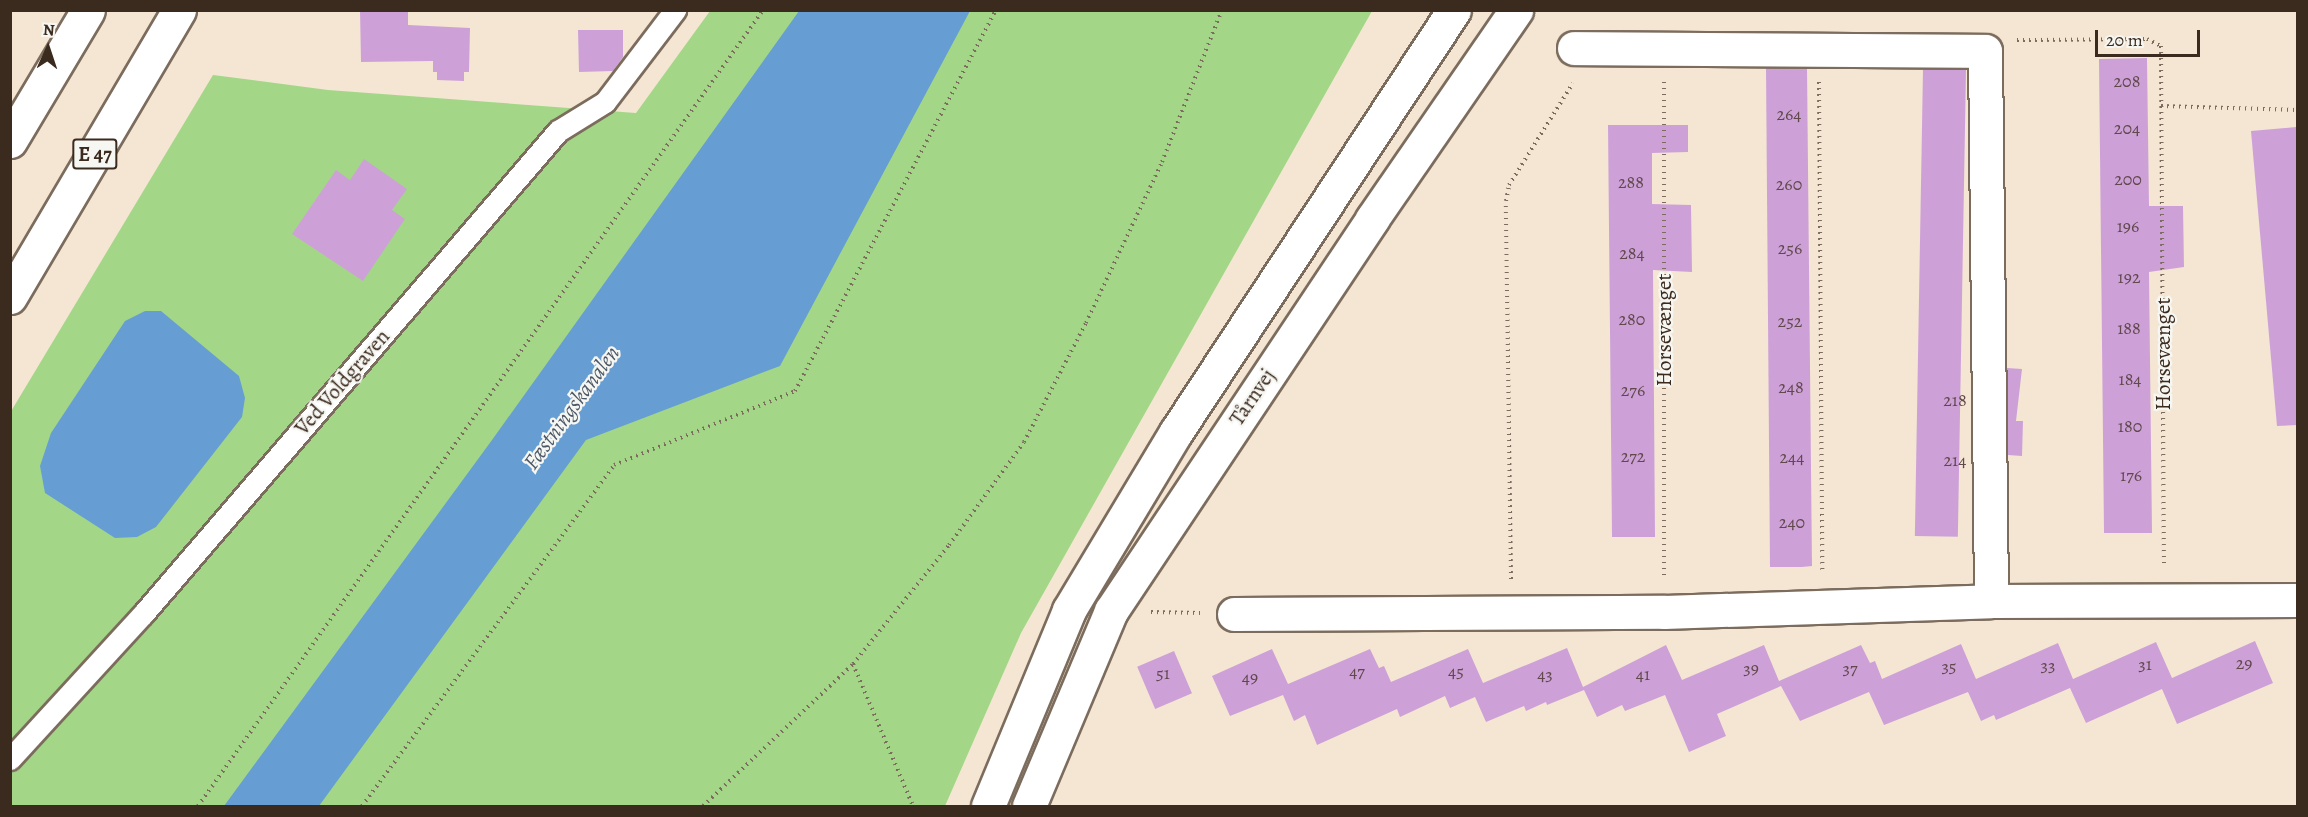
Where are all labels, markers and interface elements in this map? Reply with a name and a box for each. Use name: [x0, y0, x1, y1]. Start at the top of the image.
north arrow: [18, 18, 78, 78]
scale bar: [2098, 18, 2203, 56]
text: N: [43, 19, 55, 41]
text: 20 m: [2106, 28, 2143, 52]
house number: 208: [2114, 70, 2140, 92]
house number: 264: [1776, 103, 1802, 125]
house number: 204: [2114, 117, 2140, 139]
road number: E 47: [71, 137, 119, 171]
house number: 200: [2114, 168, 2142, 190]
house number: 288: [1618, 171, 1644, 193]
house number: 260: [1776, 173, 1802, 195]
house number: 196: [2117, 215, 2139, 237]
house number: 256: [1778, 237, 1802, 259]
house number: 284: [1619, 242, 1645, 264]
house number: 192: [2118, 266, 2140, 288]
street label: Horsevænget: [1651, 274, 1677, 386]
street label: Horsevænget: [2150, 298, 2176, 410]
house number: 280: [1619, 308, 1645, 330]
house number: 252: [1778, 310, 1802, 332]
house number: 188: [2117, 317, 2141, 339]
street label: Ved Voldgraven: [289, 324, 395, 440]
water label: Fæstningskanalen: [518, 341, 626, 475]
street label: Tårnvej: [1224, 364, 1280, 430]
house number: 184: [2118, 368, 2142, 390]
house number: 248: [1778, 376, 1804, 398]
house number: 276: [1621, 379, 1645, 401]
house number: 218: [1943, 389, 1967, 411]
house number: 180: [2118, 415, 2142, 437]
house number: 272: [1621, 445, 1645, 467]
house number: 244: [1780, 446, 1804, 468]
house number: 214: [1944, 449, 1966, 471]
house number: 176: [2120, 464, 2142, 486]
house number: 240: [1779, 511, 1805, 533]
house number: 29: [2236, 652, 2252, 674]
house number: 31: [2138, 653, 2152, 675]
house number: 33: [2041, 654, 2055, 676]
house number: 35: [1941, 655, 1957, 677]
house number: 39: [1743, 657, 1759, 679]
house number: 37: [1842, 657, 1858, 679]
house number: 47: [1349, 660, 1365, 682]
house number: 45: [1448, 660, 1464, 682]
house number: 51: [1156, 662, 1170, 684]
house number: 43: [1537, 663, 1553, 685]
house number: 41: [1636, 663, 1650, 685]
house number: 49: [1242, 666, 1258, 688]

